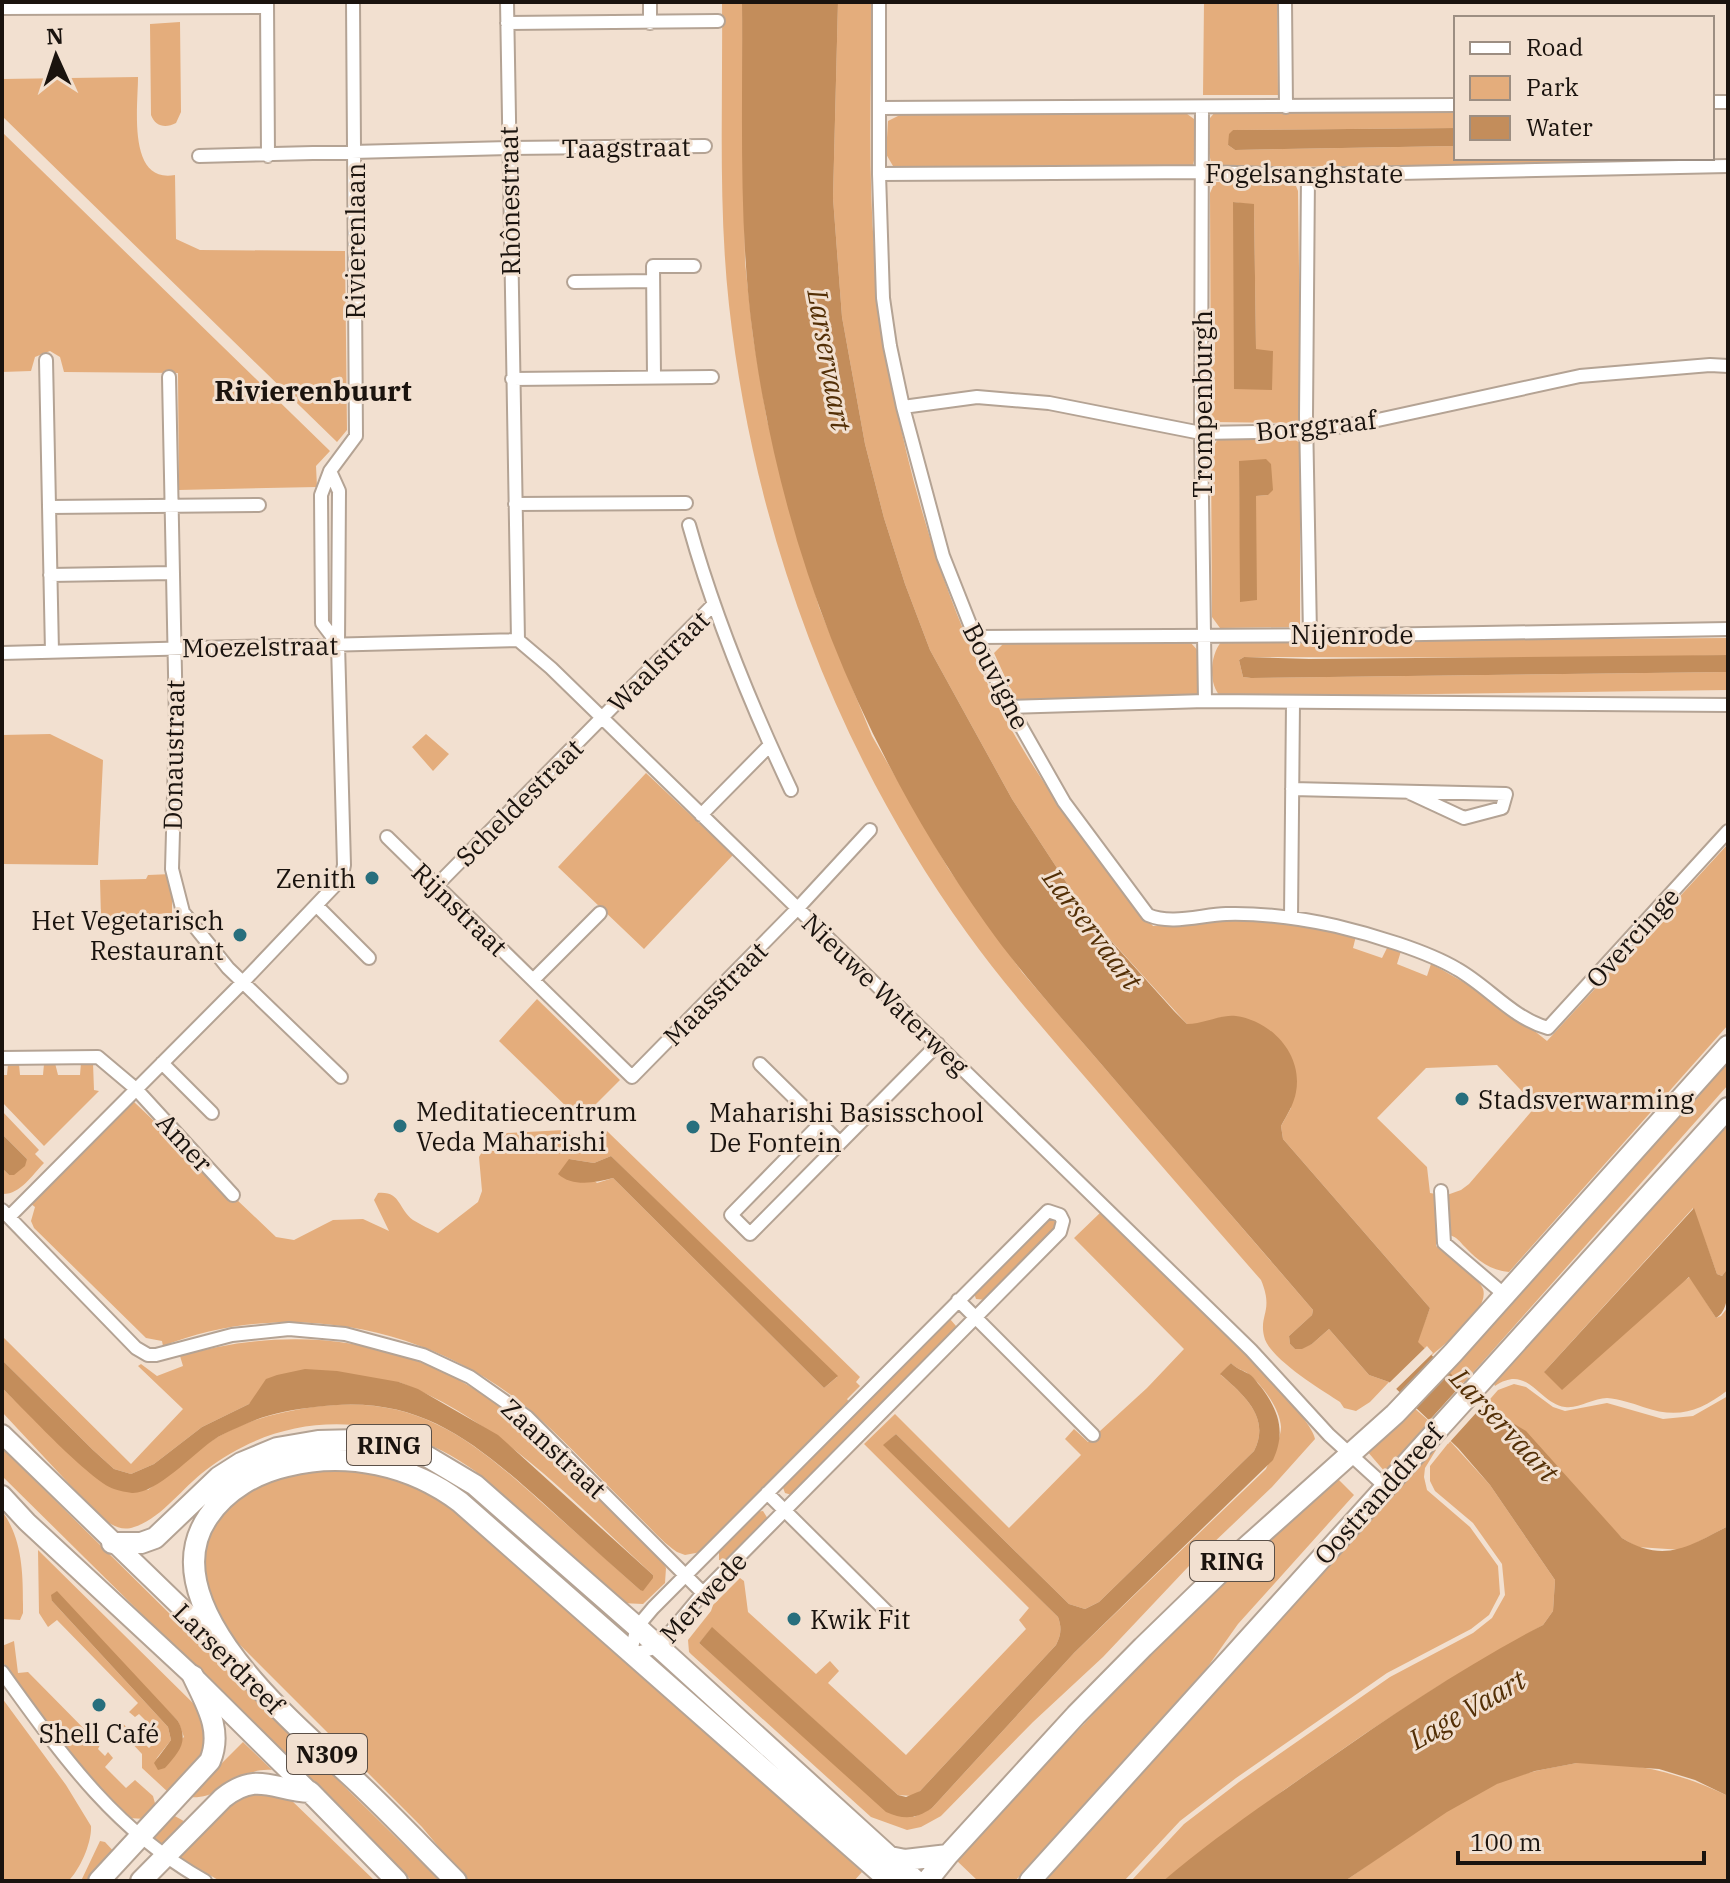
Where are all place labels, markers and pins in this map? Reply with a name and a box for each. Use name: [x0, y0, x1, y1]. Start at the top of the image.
place label: Zenith: [275, 861, 356, 895]
marker: Zenith: [363, 869, 381, 887]
place label: Het Vegetarisch Restaurant: [31, 903, 224, 967]
marker: Het Vegetarisch Restaurant: [231, 926, 249, 944]
place label: Stadsverwarming: [1478, 1082, 1694, 1116]
marker: Stadsverwarming: [1453, 1090, 1471, 1108]
place label: Meditatiecentrum Veda Maharishi: [416, 1094, 637, 1158]
place label: Maharishi Basisschool De Fontein: [709, 1095, 984, 1159]
marker: Meditatiecentrum Veda Maharishi: [391, 1117, 409, 1135]
marker: Maharishi Basisschool De Fontein: [684, 1118, 702, 1136]
place label: Kwik Fit: [810, 1602, 910, 1636]
marker: Kwik Fit: [785, 1610, 803, 1628]
marker: Shell Café: [90, 1696, 108, 1714]
place label: Shell Café: [39, 1716, 159, 1750]

